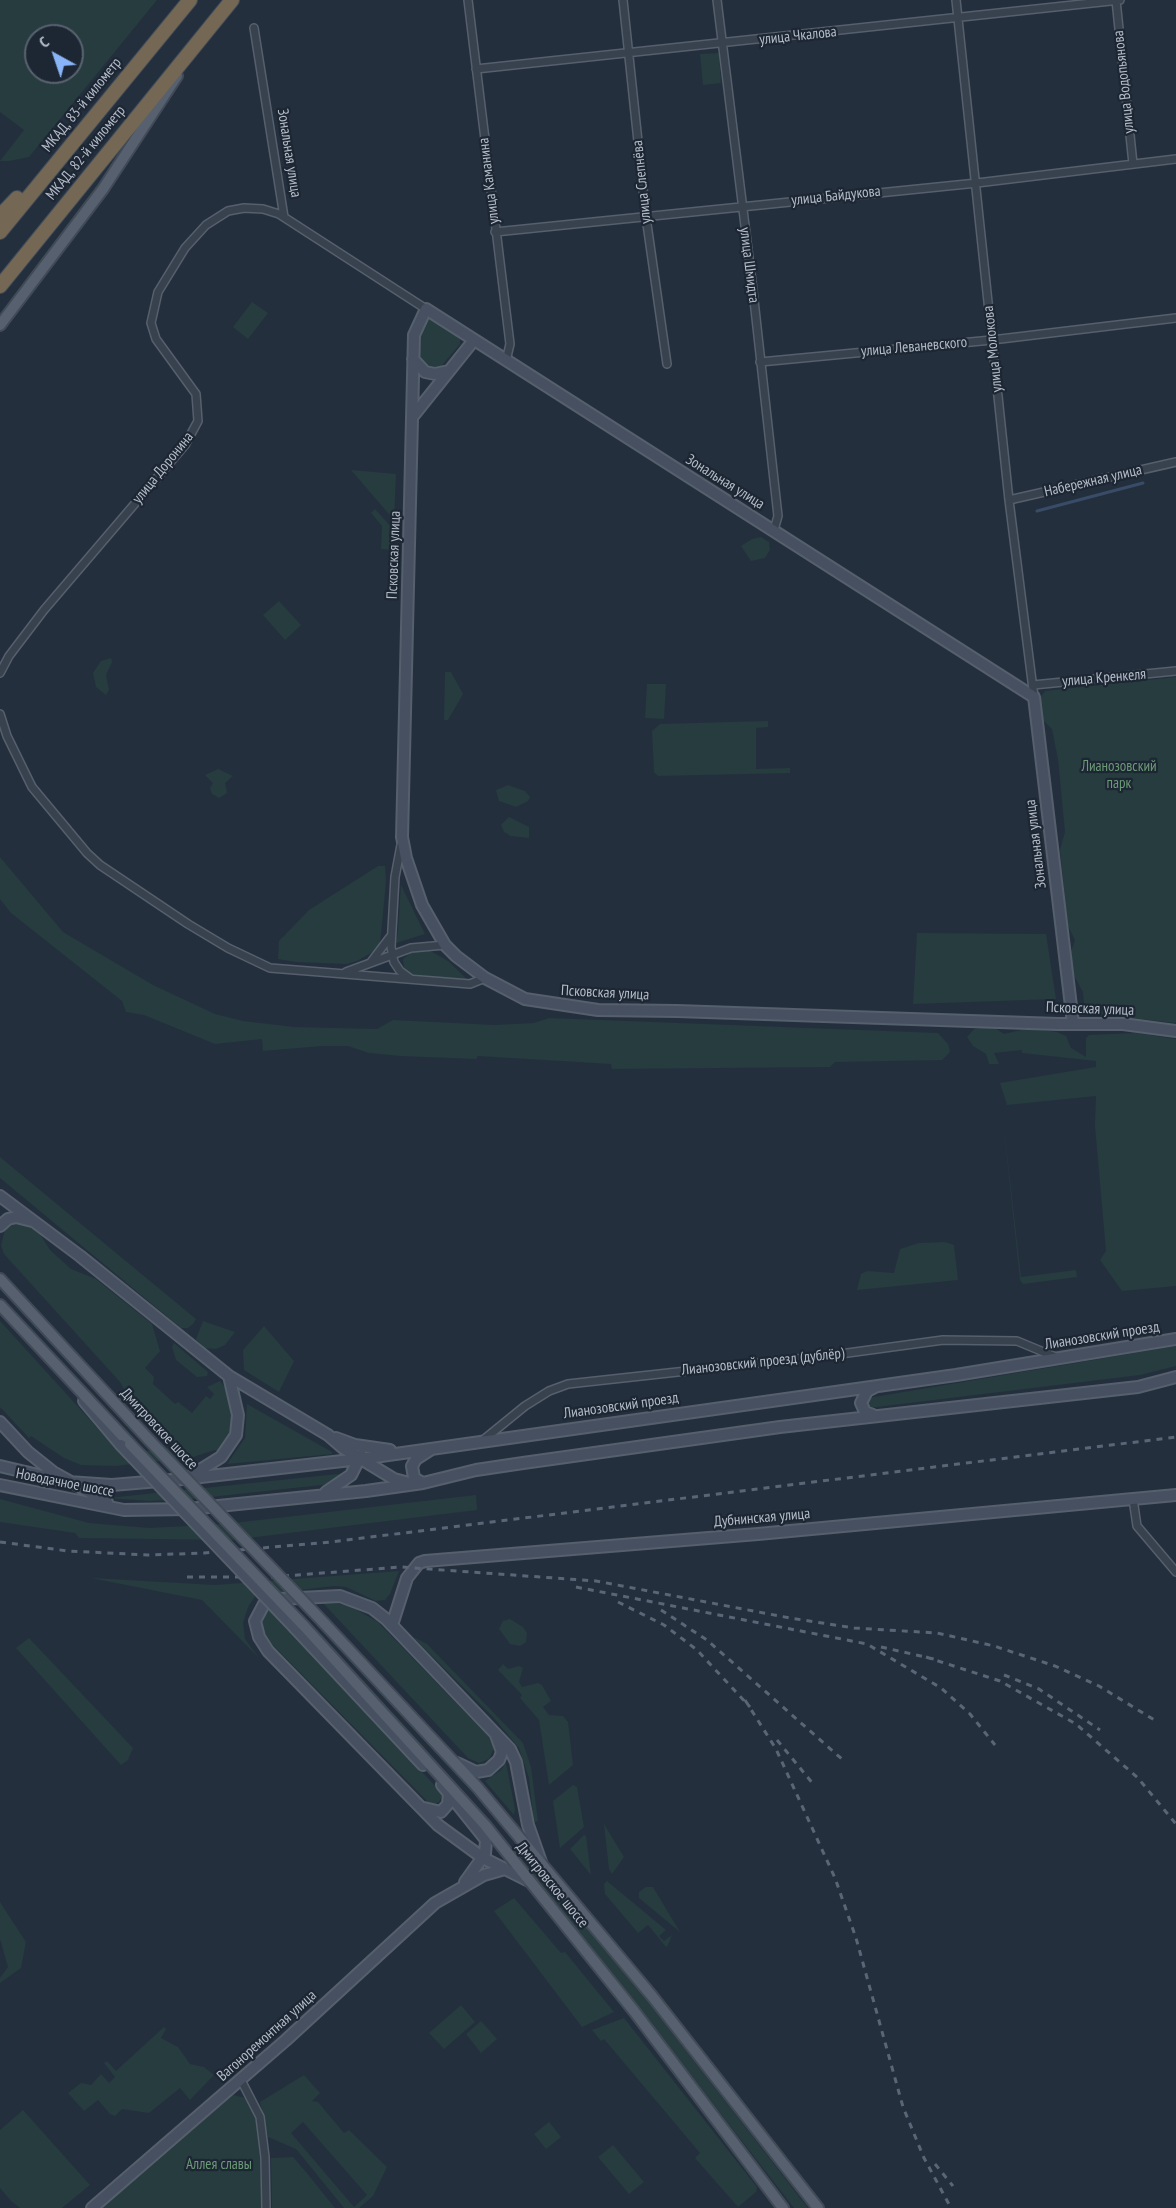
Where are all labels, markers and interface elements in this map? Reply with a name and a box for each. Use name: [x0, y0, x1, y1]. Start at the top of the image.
street label: улица Чкалова: [758, 23, 838, 49]
north arrow: [24, 24, 84, 84]
street label: улица Водопьянова: [1110, 30, 1138, 134]
text: С: [34, 32, 53, 52]
street label: МКАД, 83-й километр: [39, 54, 125, 156]
street label: МКАД, 82-й километр: [43, 102, 129, 204]
street label: Зональная улица: [273, 107, 305, 199]
street label: улица Каманина: [475, 137, 503, 225]
street label: улица Слепнёва: [629, 139, 655, 225]
street label: улица Байдукова: [790, 182, 882, 210]
street label: улица Шмидта: [735, 226, 763, 304]
street label: улица Молокова: [980, 305, 1006, 393]
street label: улица Леваневского: [860, 333, 968, 361]
street label: улица Доронина: [129, 429, 197, 507]
street label: Зональная улица: [682, 451, 768, 513]
street label: Набережная улица: [1042, 461, 1144, 501]
street label: Псковская улица: [383, 511, 405, 599]
street label: улица Кренкеля: [1061, 665, 1147, 691]
park label: Лианозовский парк: [1081, 758, 1157, 793]
street label: Зональная улица: [1022, 798, 1050, 890]
street label: Псковская улица: [560, 982, 650, 1004]
street label: Псковская улица: [1046, 998, 1134, 1020]
street label: Лианозовский проезд: [1043, 1318, 1161, 1354]
street label: Лианозовский проезд (дублёр): [681, 1344, 845, 1380]
street label: Дмитровское шоссе: [117, 1384, 201, 1474]
street label: Лианозовский проезд: [562, 1389, 680, 1423]
street label: Новодачное шоссе: [14, 1465, 116, 1501]
street label: Дубнинская улица: [713, 1505, 811, 1531]
street label: Дмитровское шоссе: [512, 1839, 592, 1931]
street label: Вагоноремонтная улица: [214, 1987, 320, 2085]
park label: Аллея славы: [186, 2156, 252, 2174]

